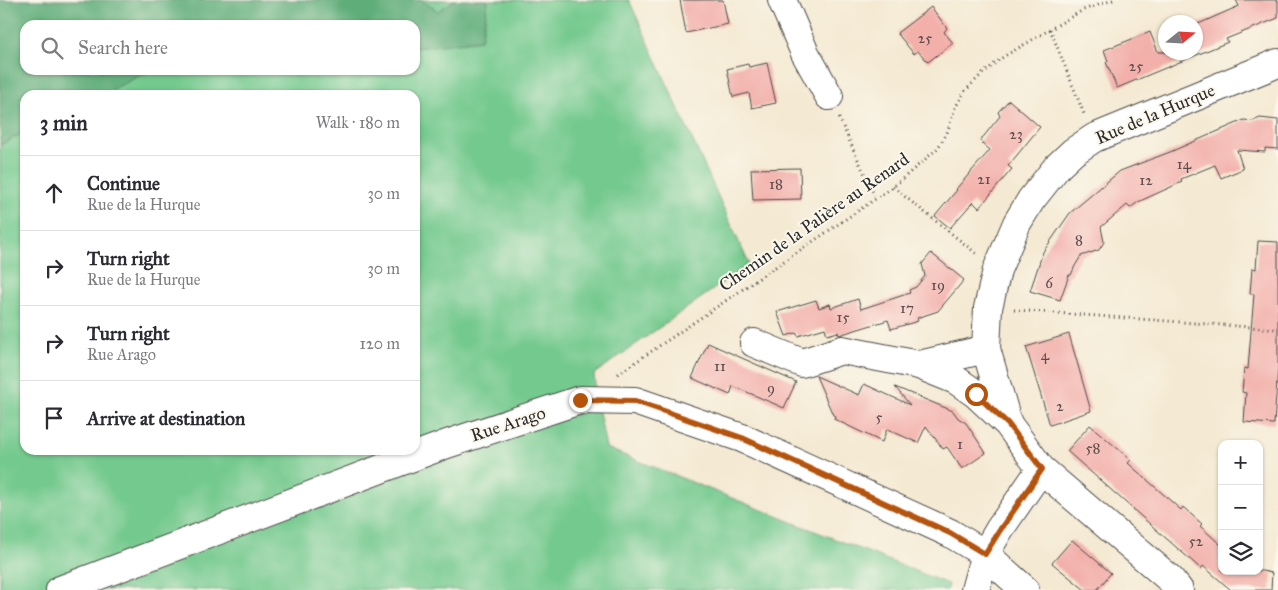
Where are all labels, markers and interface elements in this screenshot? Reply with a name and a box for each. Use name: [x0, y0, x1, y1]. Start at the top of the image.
north arrow: [1158, 15, 1203, 60]
search box: [20, 20, 420, 75]
house number: 25: [918, 29, 932, 47]
icon: search: [38, 34, 66, 62]
text: Search here: [78, 36, 168, 59]
house number: 25: [1129, 57, 1143, 75]
street label: Rue de la Hurque: [1092, 79, 1218, 150]
text: 3 min: [40, 110, 88, 136]
text: Walk · 180 m: [316, 113, 400, 132]
house number: 23: [1009, 125, 1023, 143]
street label: Chemin de la Palière au Renard: [715, 148, 913, 296]
house number: 14: [1177, 155, 1192, 173]
house number: 21: [977, 170, 991, 188]
house number: 12: [1139, 171, 1153, 189]
text: Continue: [87, 172, 160, 195]
house number: 18: [769, 175, 783, 193]
icon: ahead: [40, 179, 68, 207]
text: 30 m: [367, 184, 400, 203]
text: Rue de la Hurque: [87, 195, 200, 214]
house number: 8: [1075, 231, 1083, 249]
text: Turn right: [87, 247, 170, 270]
icon: right: [40, 254, 68, 282]
text: 30 m: [367, 259, 400, 278]
text: Rue de la Hurque: [87, 270, 200, 289]
house number: 6: [1045, 274, 1054, 292]
house number: 19: [931, 276, 945, 294]
house number: 17: [900, 299, 914, 317]
house number: 15: [837, 308, 849, 326]
text: Turn right: [87, 322, 170, 345]
icon: right: [40, 329, 68, 357]
text: 120 m: [360, 334, 400, 353]
text: Rue Arago: [87, 345, 156, 364]
house number: 4: [1041, 346, 1050, 364]
house number: 11: [714, 357, 726, 375]
house number: 9: [767, 379, 775, 397]
route start: [965, 383, 988, 406]
route end: [569, 389, 592, 412]
house number: 2: [1056, 397, 1064, 415]
street label: Rue Arago: [468, 402, 549, 447]
icon: arrive: [40, 404, 68, 432]
text: Arrive at destination: [87, 407, 245, 430]
house number: 5: [876, 408, 883, 426]
house number: 1: [957, 435, 963, 453]
house number: 58: [1086, 439, 1100, 457]
map controls: [1218, 440, 1263, 575]
button: +: [1218, 440, 1263, 485]
button: −: [1218, 485, 1263, 530]
button: layers: [1218, 530, 1263, 575]
house number: 52: [1189, 532, 1204, 550]

